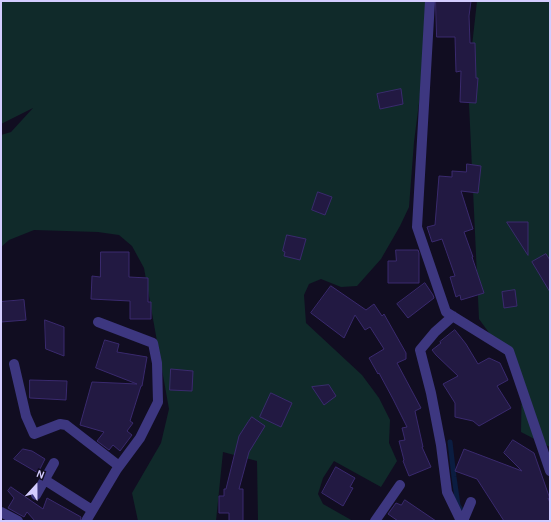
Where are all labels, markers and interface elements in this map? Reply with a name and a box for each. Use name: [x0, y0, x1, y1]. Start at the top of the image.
north arrow: [16, 466, 56, 506]
text: N: [34, 467, 46, 482]

